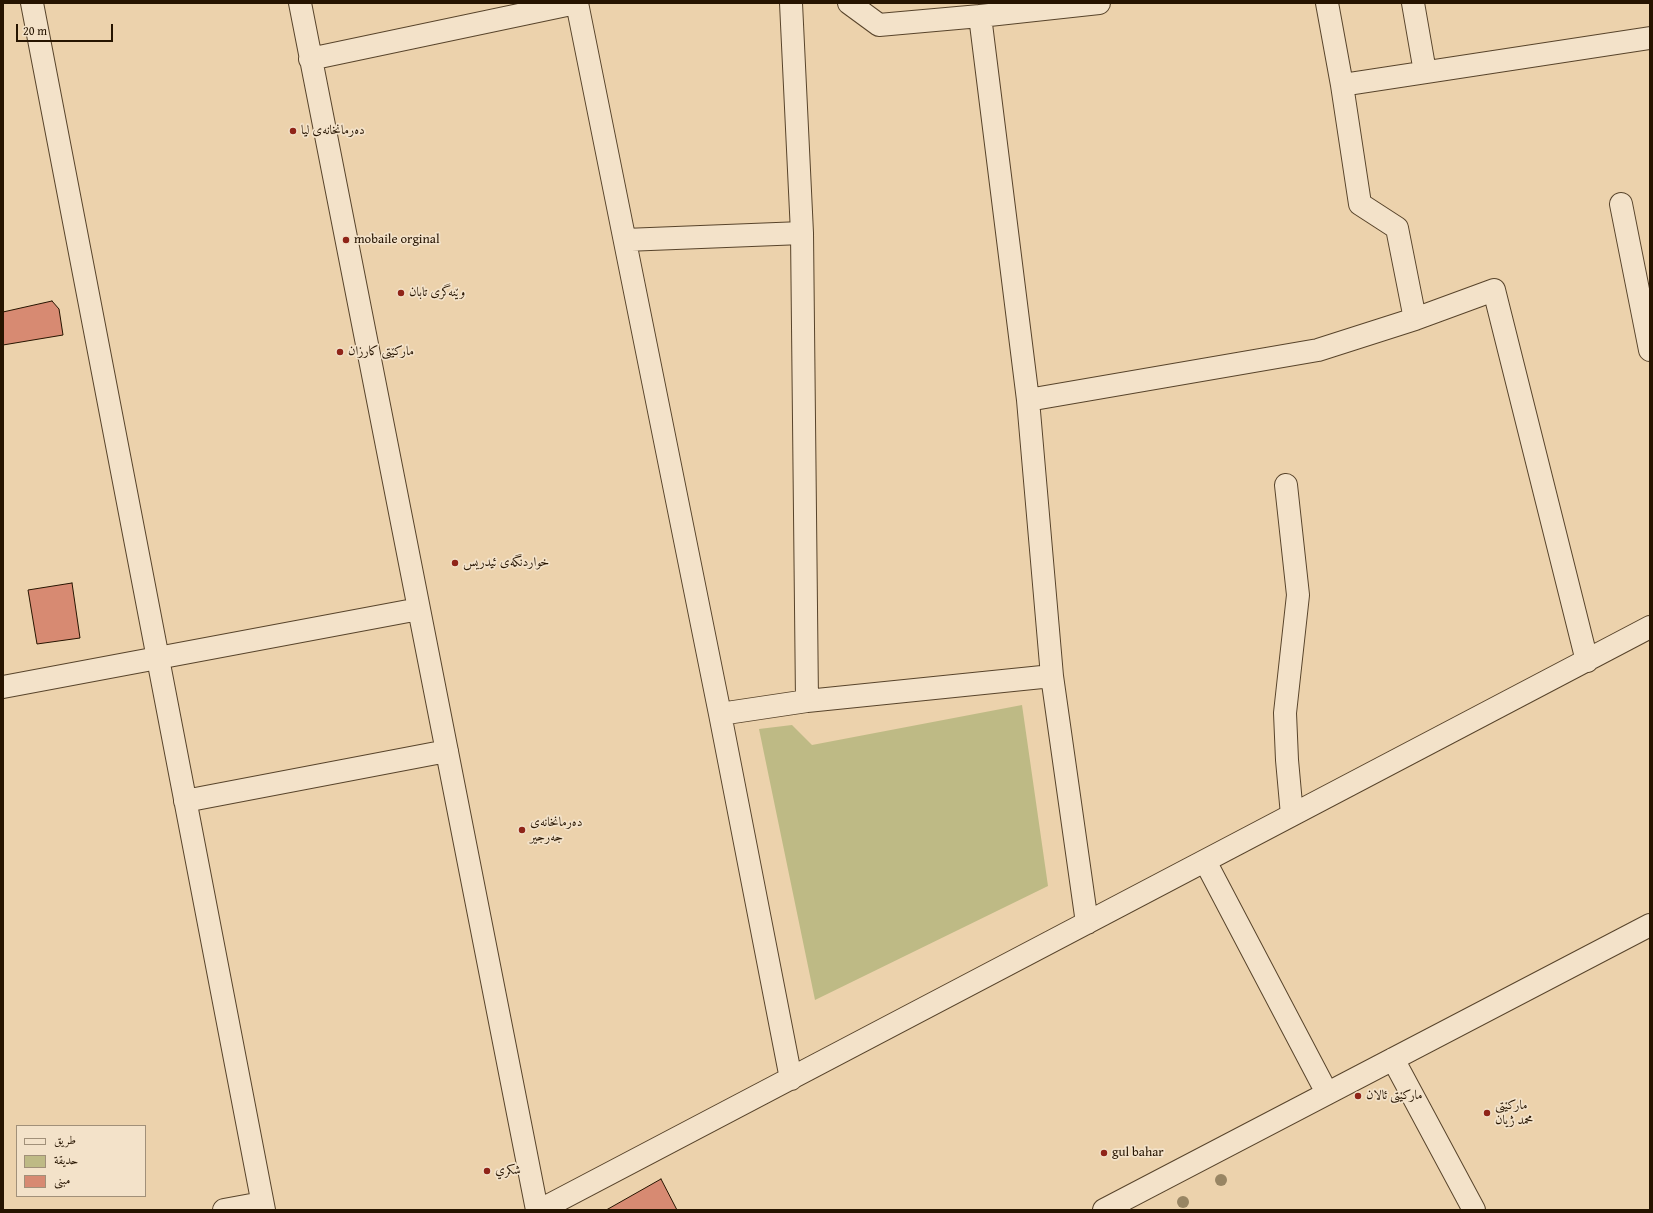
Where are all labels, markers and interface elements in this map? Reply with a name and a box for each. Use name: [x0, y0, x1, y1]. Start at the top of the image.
scale bar: [18, 16, 115, 42]
text: 20 m: [23, 22, 47, 39]
place label: دەرمانخانەی لیا: [301, 123, 365, 139]
marker: دەرمانخانەی لیا: [288, 126, 298, 136]
place label: mobaile orginal: [354, 232, 440, 248]
marker: mobaile orginal: [341, 235, 351, 245]
place label: وێنەگری تابان: [409, 285, 465, 301]
marker: وێنەگری تابان: [396, 288, 406, 298]
place label: مارکێتی کارزان: [348, 344, 414, 360]
marker: مارکێتی کارزان: [335, 347, 345, 357]
place label: خواردنگەی ئیدریس: [463, 555, 549, 571]
marker: خواردنگەی ئیدریس: [450, 558, 460, 568]
place label: دەرمانخانەی جەرجیر: [530, 815, 583, 846]
marker: دەرمانخانەی جەرجیر: [517, 825, 527, 835]
place label: مارکێتی ئالان: [1366, 1088, 1423, 1104]
marker: مارکێتی ئالان: [1353, 1091, 1363, 1101]
place label: مارکێتی محمد ژیان: [1495, 1098, 1533, 1129]
marker: مارکێتی محمد ژیان: [1482, 1108, 1492, 1118]
legend: [16, 1125, 146, 1197]
text: طريق: [54, 1131, 76, 1148]
place label: gul bahar: [1112, 1145, 1164, 1161]
marker: gul bahar: [1099, 1148, 1109, 1158]
text: حديقة: [54, 1151, 78, 1168]
place label: شكري: [495, 1163, 521, 1179]
marker: شكري: [482, 1166, 492, 1176]
text: مبنى: [54, 1171, 70, 1188]

